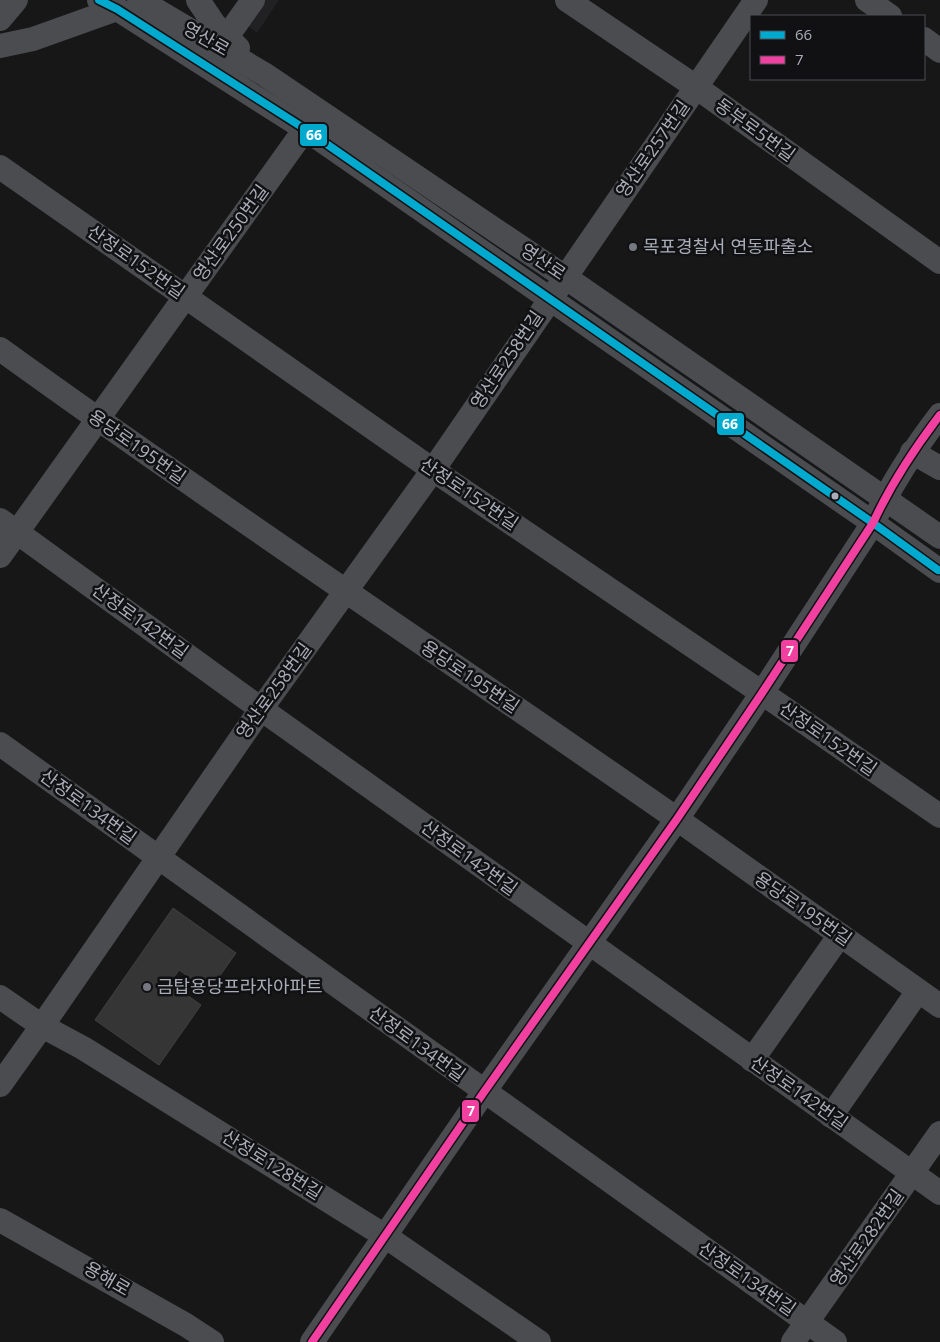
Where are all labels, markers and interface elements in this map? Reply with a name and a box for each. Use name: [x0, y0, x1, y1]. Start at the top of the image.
street label: 영산로: [179, 15, 234, 61]
legend: [750, 15, 925, 80]
text: 66: [795, 24, 812, 44]
text: 7: [795, 49, 804, 69]
street label: 동부로5번길: [711, 92, 800, 166]
street label: 영산로257번길: [610, 95, 695, 202]
line badge: 66: [299, 123, 328, 147]
text: 66: [306, 125, 322, 144]
street label: 영산로250번길: [187, 179, 273, 285]
street label: 산정로152번길: [83, 219, 190, 304]
place label: 목포경찰서 연동파출소: [643, 234, 813, 258]
street label: 영산로: [516, 237, 571, 285]
marker: 목포경찰서 연동파출소: [627, 241, 639, 253]
street label: 영산로258번길: [464, 306, 548, 413]
street label: 용당로195번길: [84, 404, 191, 489]
line badge: 66: [716, 412, 745, 436]
text: 66: [722, 414, 738, 433]
street label: 산정로152번길: [416, 451, 523, 535]
unlabelled marker: [830, 491, 840, 501]
street label: 산정로142번길: [88, 577, 194, 663]
street label: 용당로195번길: [417, 634, 524, 718]
street label: 영산로258번길: [230, 637, 316, 743]
line badge: 7: [780, 639, 799, 663]
text: 7: [786, 641, 794, 660]
street label: 산정로152번길: [775, 696, 882, 781]
street label: 산정로134번길: [36, 763, 142, 849]
street label: 산정로142번길: [417, 814, 523, 900]
street label: 용당로195번길: [750, 866, 857, 951]
place label: 금탑용당프라자아파트: [157, 974, 323, 998]
marker: 금탑용당프라자아파트: [141, 981, 153, 993]
street label: 산정로134번길: [365, 1000, 471, 1086]
street label: 산정로142번길: [746, 1050, 853, 1135]
line badge: 7: [461, 1099, 480, 1123]
text: 7: [467, 1101, 475, 1120]
street label: 산정로128번길: [218, 1124, 327, 1204]
street label: 영산로282번길: [824, 1184, 909, 1291]
street label: 산정로134번길: [694, 1236, 801, 1321]
street label: 용해로: [80, 1255, 135, 1301]

